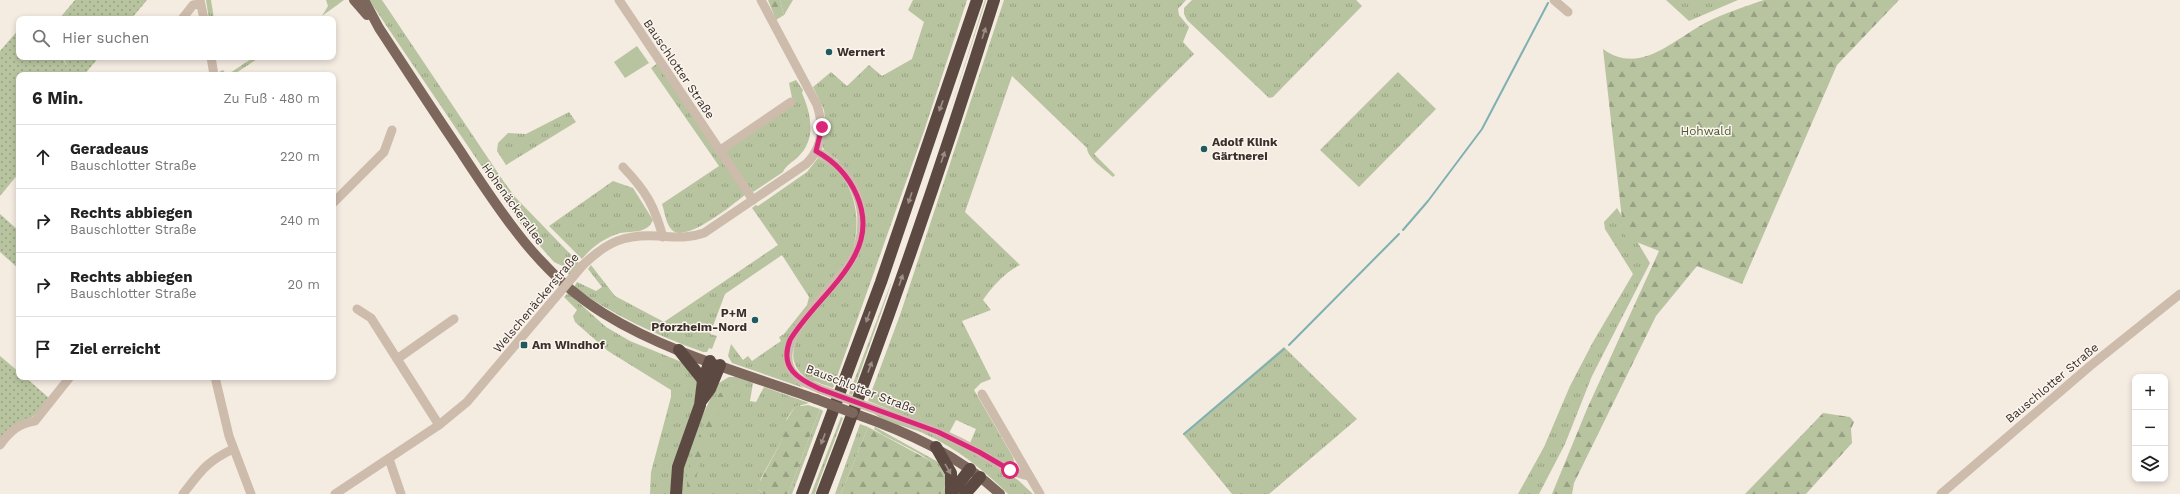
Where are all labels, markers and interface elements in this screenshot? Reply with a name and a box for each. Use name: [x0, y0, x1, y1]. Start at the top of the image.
search box: [16, 16, 336, 60]
street label: Bauschlotter Straße: [641, 17, 717, 121]
icon: search: [30, 27, 52, 49]
one-way arrow: [981, 27, 987, 39]
text: Hier suchen: [62, 29, 149, 47]
place label: Wernert: [837, 45, 886, 59]
marker: Wernert: [824, 47, 834, 57]
text: 6 Min.: [32, 88, 83, 108]
text: Zu Fuß · 480 m: [224, 91, 320, 106]
one-way arrow: [938, 100, 944, 112]
route end: [813, 118, 831, 136]
park label: Hohwald: [1680, 124, 1732, 138]
place label: Adolf Klink Gärtnerei: [1212, 135, 1278, 163]
text: Geradeaus: [70, 140, 149, 158]
marker: Adolf Klink Gärtnerei: [1199, 144, 1209, 154]
icon: ahead: [32, 146, 54, 168]
text: 220 m: [280, 149, 320, 164]
one-way arrow: [940, 151, 946, 163]
text: Bauschlotter Straße: [70, 158, 197, 173]
street label: Hohenäckerallee: [479, 160, 547, 248]
one-way arrow: [906, 193, 912, 205]
text: Rechts abbiegen: [70, 204, 192, 222]
icon: right: [32, 210, 54, 232]
text: 240 m: [280, 213, 320, 228]
text: Bauschlotter Straße: [70, 222, 197, 237]
street label: Welschenäckerstraße: [490, 250, 582, 356]
text: Rechts abbiegen: [70, 268, 192, 286]
one-way arrow: [898, 273, 904, 285]
icon: right: [32, 274, 54, 296]
text: 20 m: [288, 277, 320, 292]
text: Bauschlotter Straße: [70, 286, 197, 301]
place label: P+M Pforzheim-Nord: [651, 306, 747, 334]
one-way arrow: [864, 312, 870, 324]
marker: P+M Pforzheim-Nord: [750, 315, 760, 325]
icon: arrive: [32, 338, 54, 360]
place label: Am Windhof: [532, 338, 605, 352]
text: Ziel erreicht: [70, 340, 160, 358]
marker: Am Windhof: [519, 340, 529, 350]
street label: Bauschlotter Straße: [2003, 340, 2101, 426]
one-way arrow: [867, 361, 873, 373]
street label: Bauschlotter Straße: [804, 362, 918, 416]
map controls: [2132, 374, 2168, 482]
button: +: [2132, 374, 2168, 410]
button: −: [2132, 410, 2168, 446]
one-way arrow: [819, 434, 825, 446]
button: layers: [2132, 446, 2168, 482]
route start: [1001, 461, 1019, 479]
one-way arrow: [945, 463, 951, 475]

